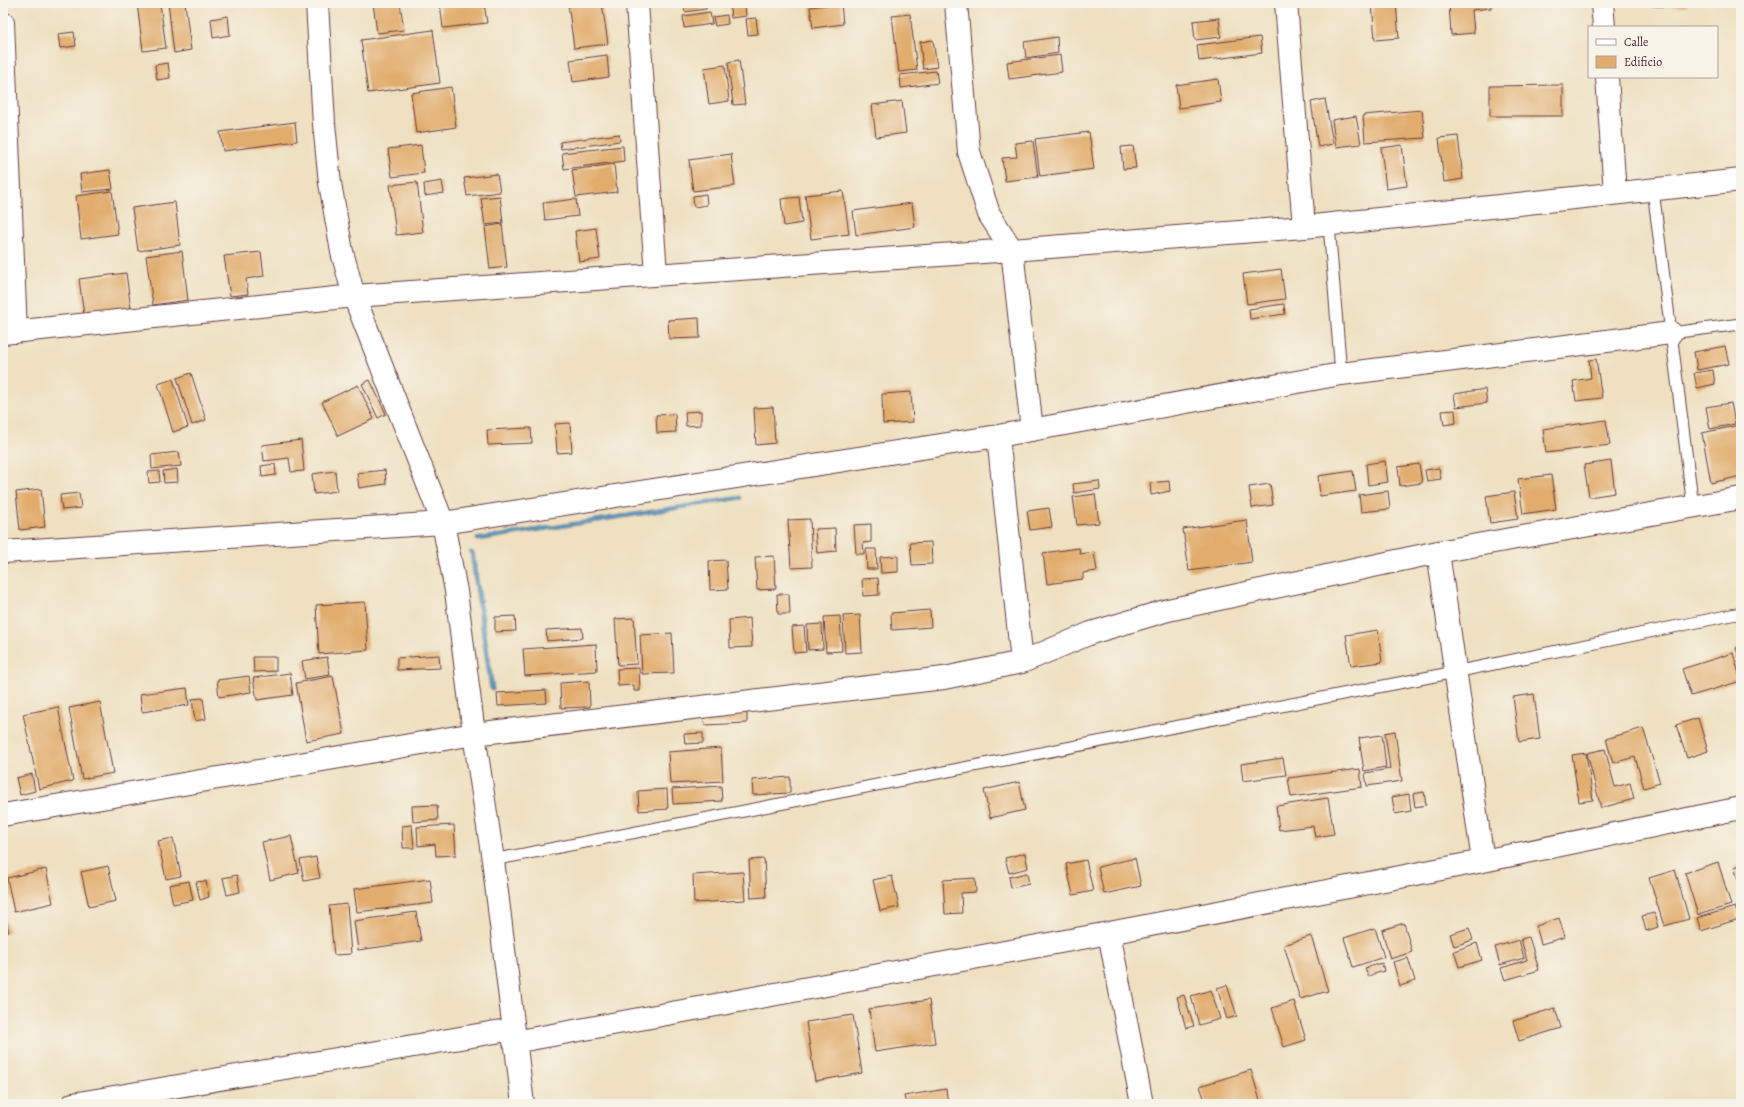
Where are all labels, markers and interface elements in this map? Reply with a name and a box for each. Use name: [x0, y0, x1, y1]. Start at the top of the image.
legend: [1588, 26, 1718, 78]
text: Calle: [1624, 34, 1648, 50]
text: Edificio: [1624, 54, 1662, 70]

